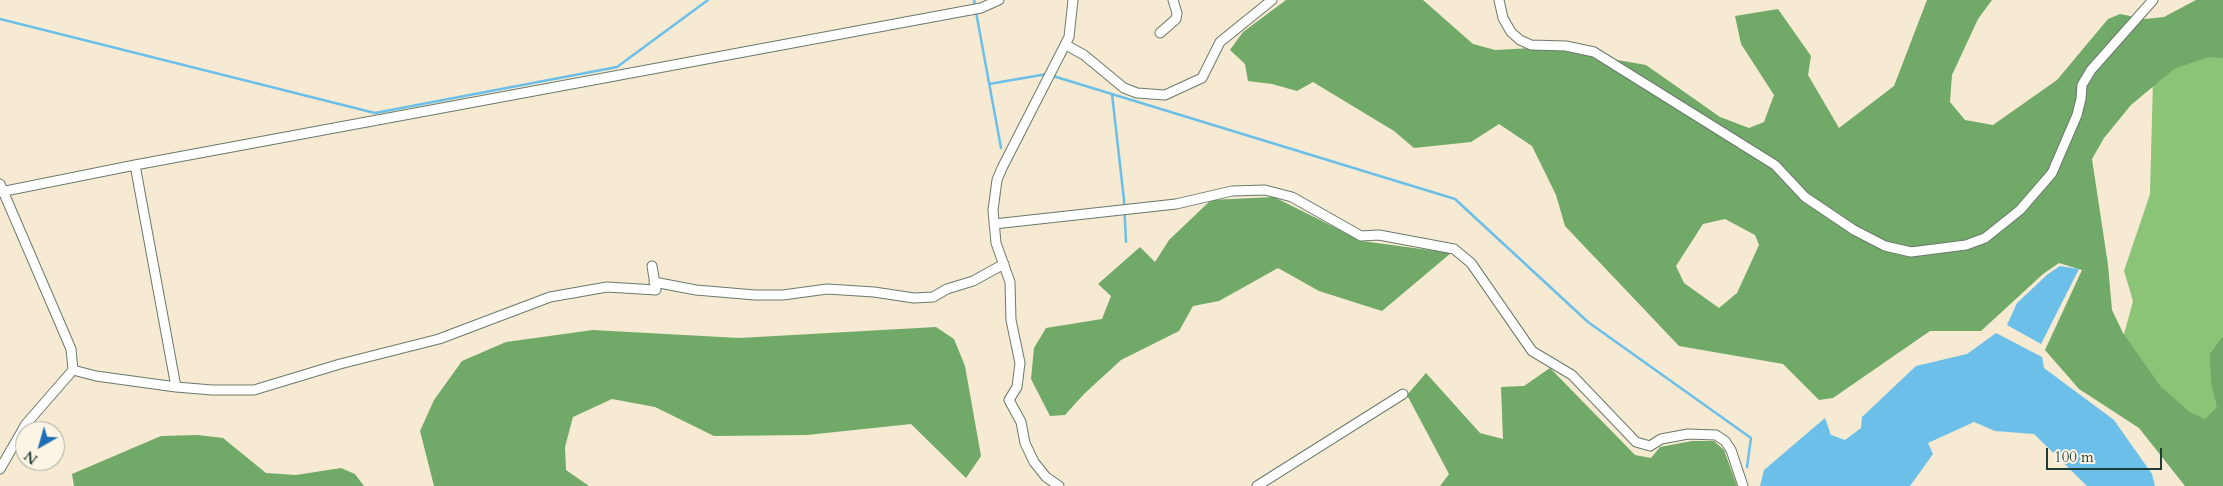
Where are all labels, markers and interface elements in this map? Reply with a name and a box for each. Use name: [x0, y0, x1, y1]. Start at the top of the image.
north arrow: [15, 421, 65, 471]
scale bar: [2048, 438, 2164, 470]
text: N: [20, 446, 42, 469]
text: 100 m: [2054, 447, 2094, 467]

